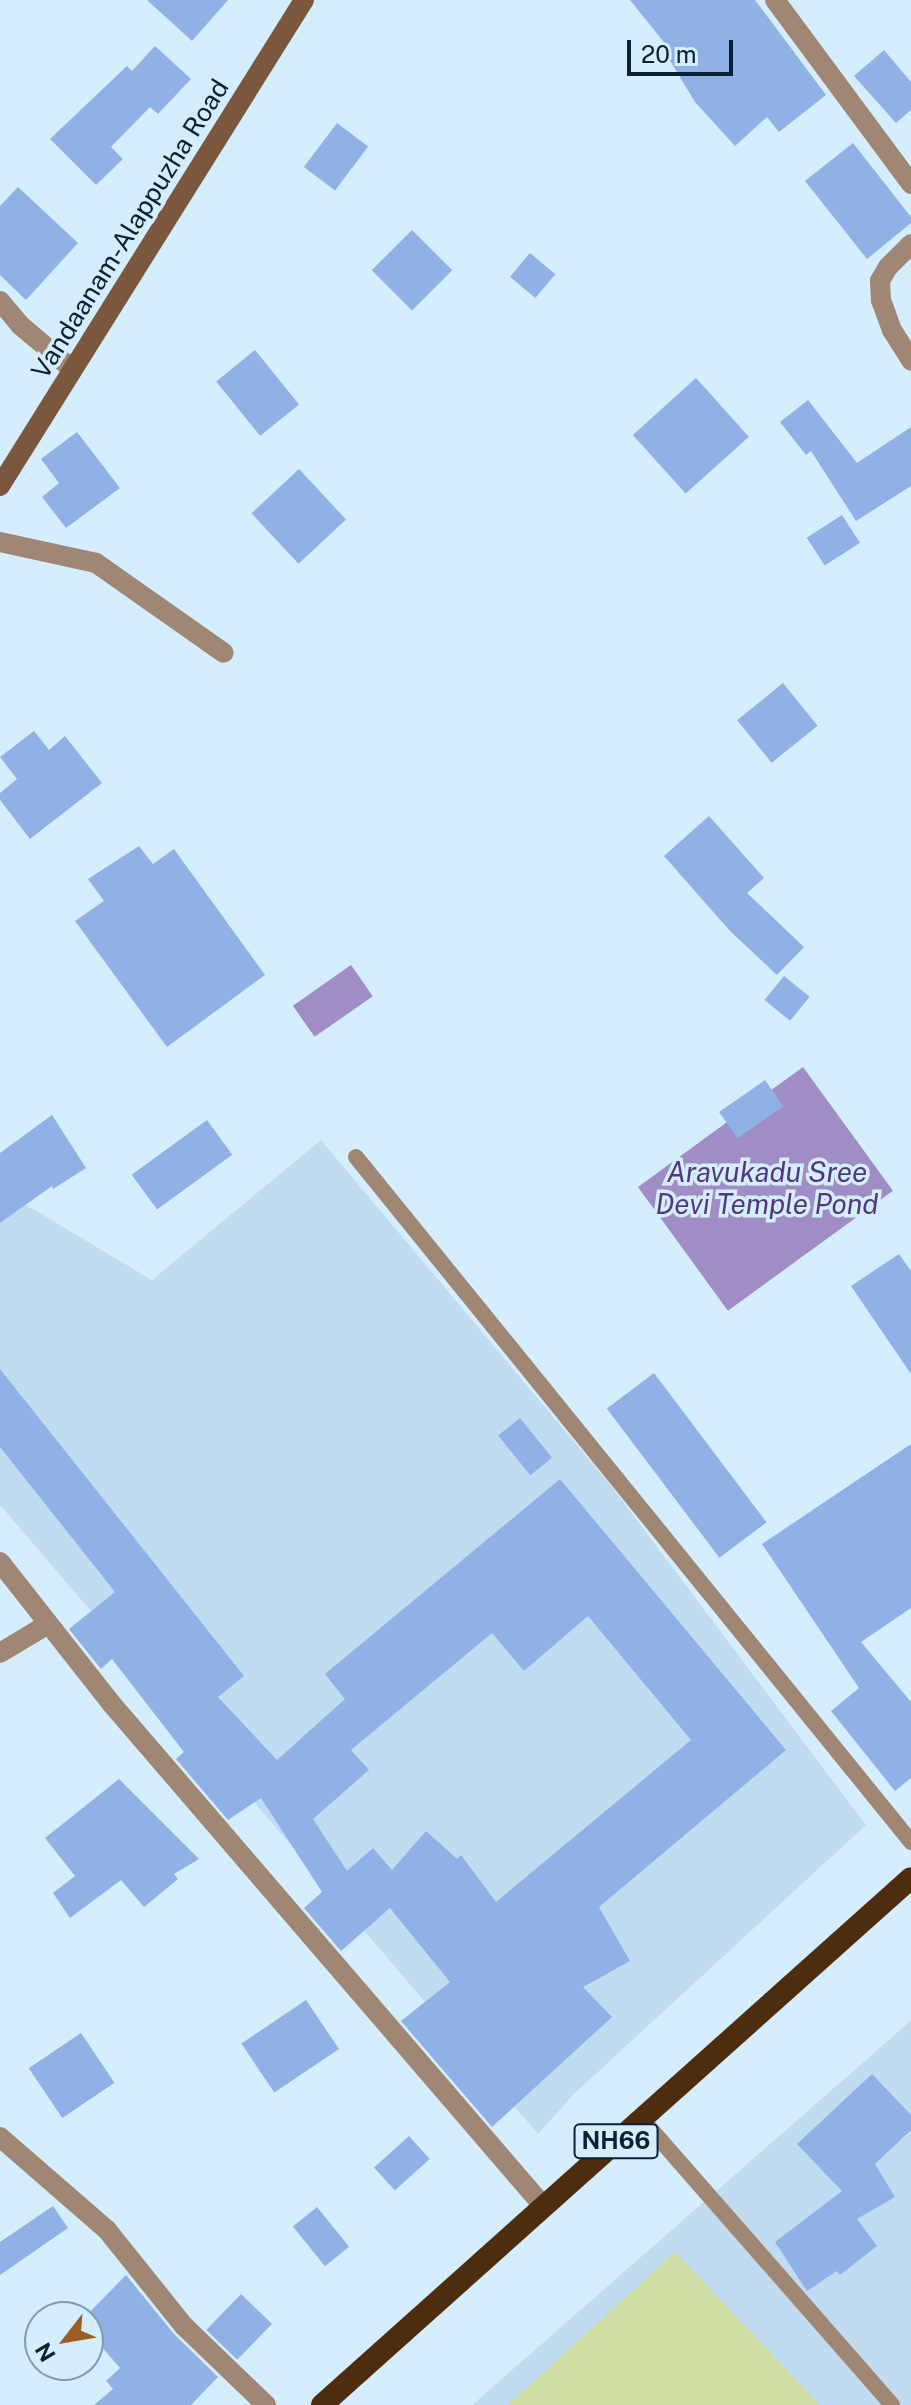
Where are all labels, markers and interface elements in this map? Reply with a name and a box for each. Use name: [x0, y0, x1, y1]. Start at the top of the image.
scale bar: [631, 24, 737, 74]
text: 20 m: [641, 40, 697, 68]
street label: Vandaanam-Alappuzha Road: [25, 73, 235, 385]
water label: Aravukadu Sree Devi Temple Pond: [655, 1155, 879, 1221]
road number: NH66: [572, 2121, 660, 2161]
north arrow: [24, 2301, 104, 2381]
text: N: [30, 2338, 61, 2366]

